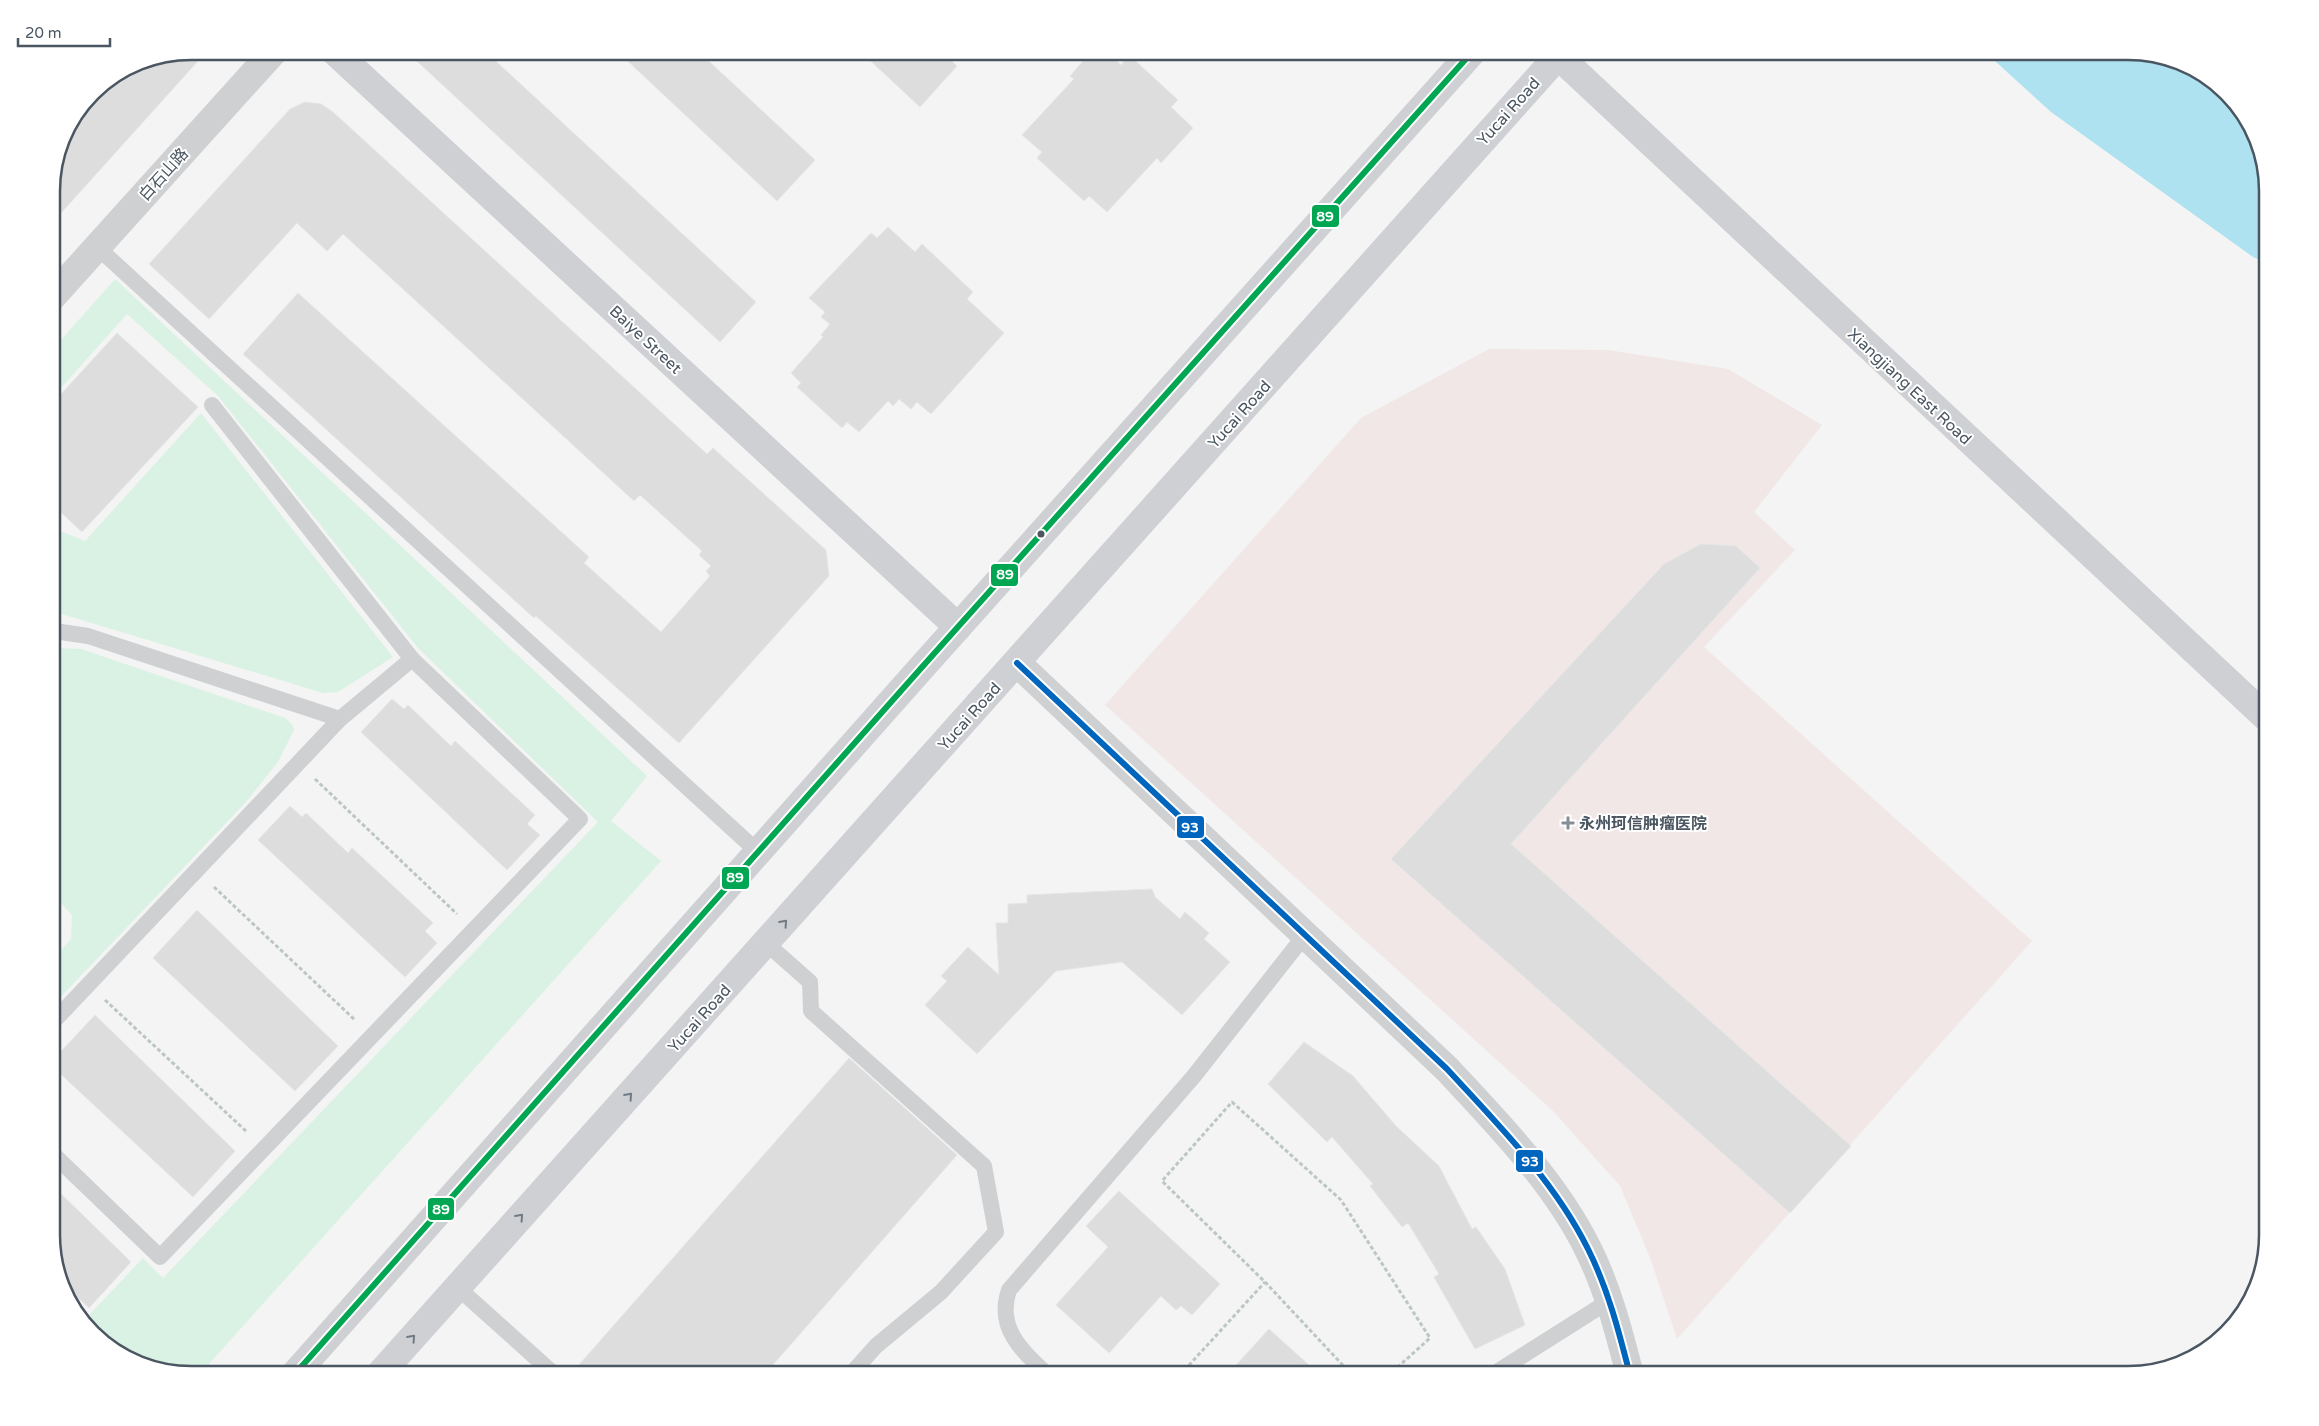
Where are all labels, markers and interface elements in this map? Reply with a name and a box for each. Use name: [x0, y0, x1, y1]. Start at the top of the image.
scale bar: [18, 15, 110, 47]
text: 20 m: [25, 24, 62, 42]
street label: Yucai Road: [1473, 73, 1545, 150]
street label: 白石山路: [135, 144, 193, 205]
line badge: 89: [1311, 204, 1340, 228]
text: 89: [1316, 208, 1334, 225]
street label: Baiye Street: [605, 301, 686, 378]
street label: Xiangjiang East Road: [1843, 324, 1975, 449]
street label: Yucai Road: [1204, 376, 1276, 453]
unlabelled marker: [1036, 529, 1046, 539]
line badge: 89: [990, 563, 1019, 587]
text: 89: [996, 566, 1014, 583]
street label: Yucai Road: [934, 678, 1006, 755]
place label: 永州珂信肿瘤医院: [1579, 814, 1707, 834]
line badge: 93: [1176, 815, 1205, 839]
marker: 永州珂信肿瘤医院: [1561, 816, 1575, 830]
text: 93: [1181, 819, 1199, 836]
line badge: 89: [721, 866, 750, 890]
text: 89: [726, 869, 744, 886]
one-way arrow: [778, 920, 787, 929]
street label: Yucai Road: [664, 980, 736, 1057]
one-way arrow: [623, 1093, 632, 1102]
line badge: 93: [1515, 1149, 1544, 1173]
text: 93: [1521, 1153, 1539, 1170]
line badge: 89: [427, 1197, 455, 1221]
text: 89: [432, 1201, 450, 1218]
one-way arrow: [514, 1214, 523, 1223]
one-way arrow: [406, 1335, 415, 1344]

